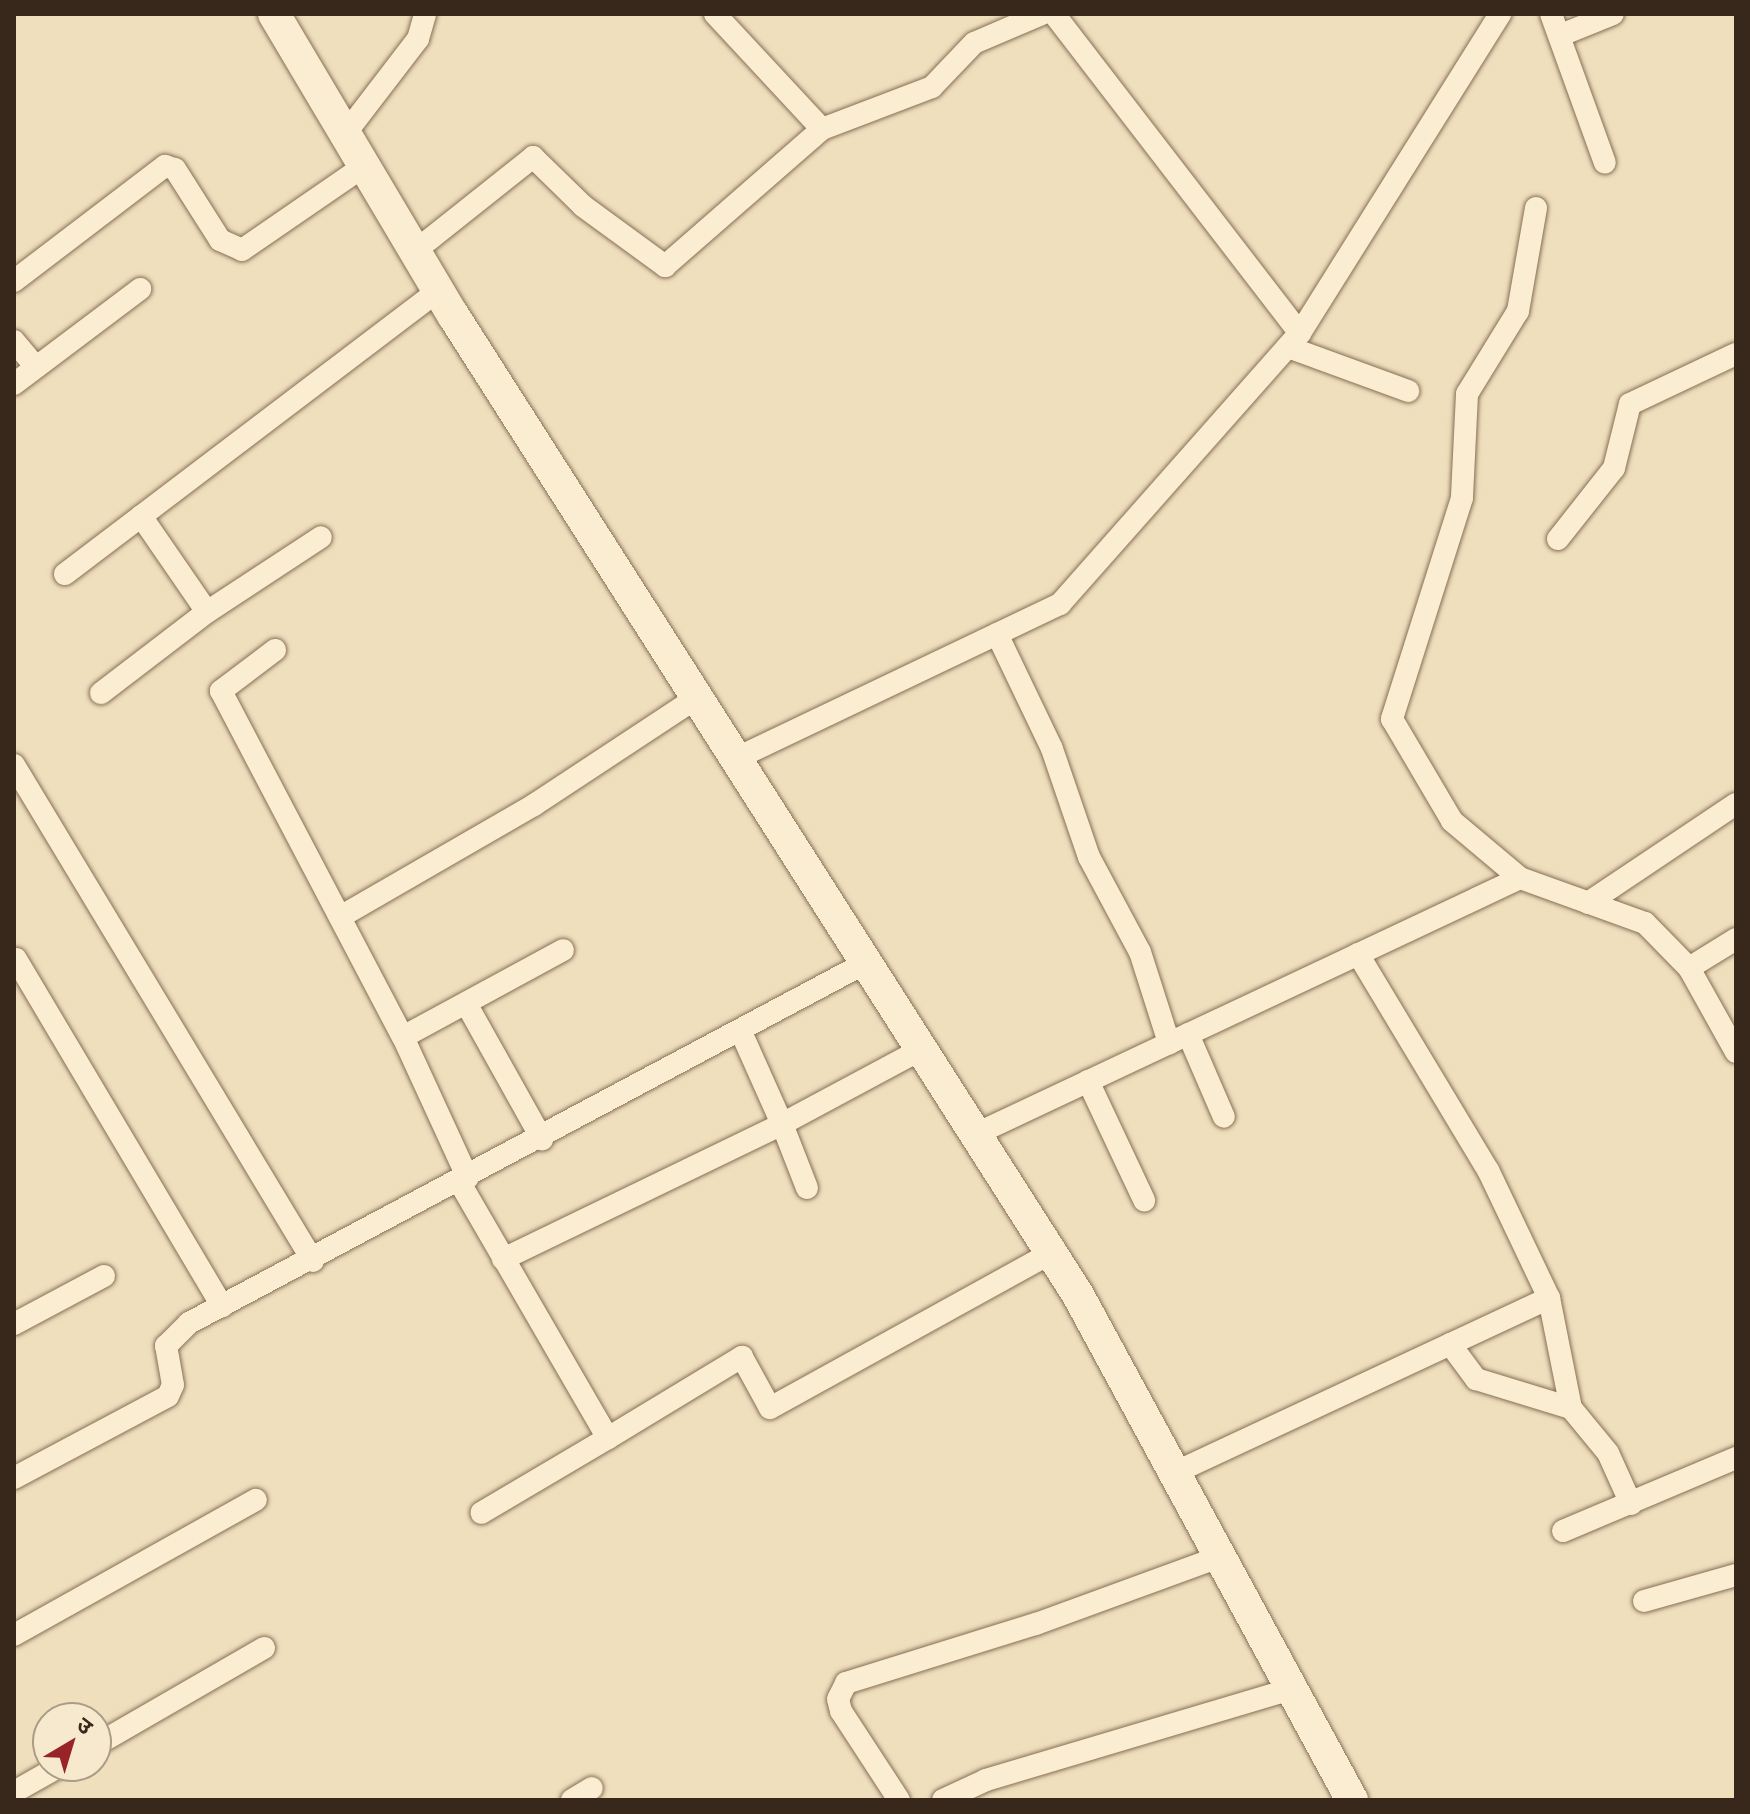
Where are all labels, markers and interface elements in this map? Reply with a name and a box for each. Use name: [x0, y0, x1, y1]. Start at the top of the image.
north arrow: [32, 1702, 112, 1782]
text: उ: [71, 1709, 100, 1740]

